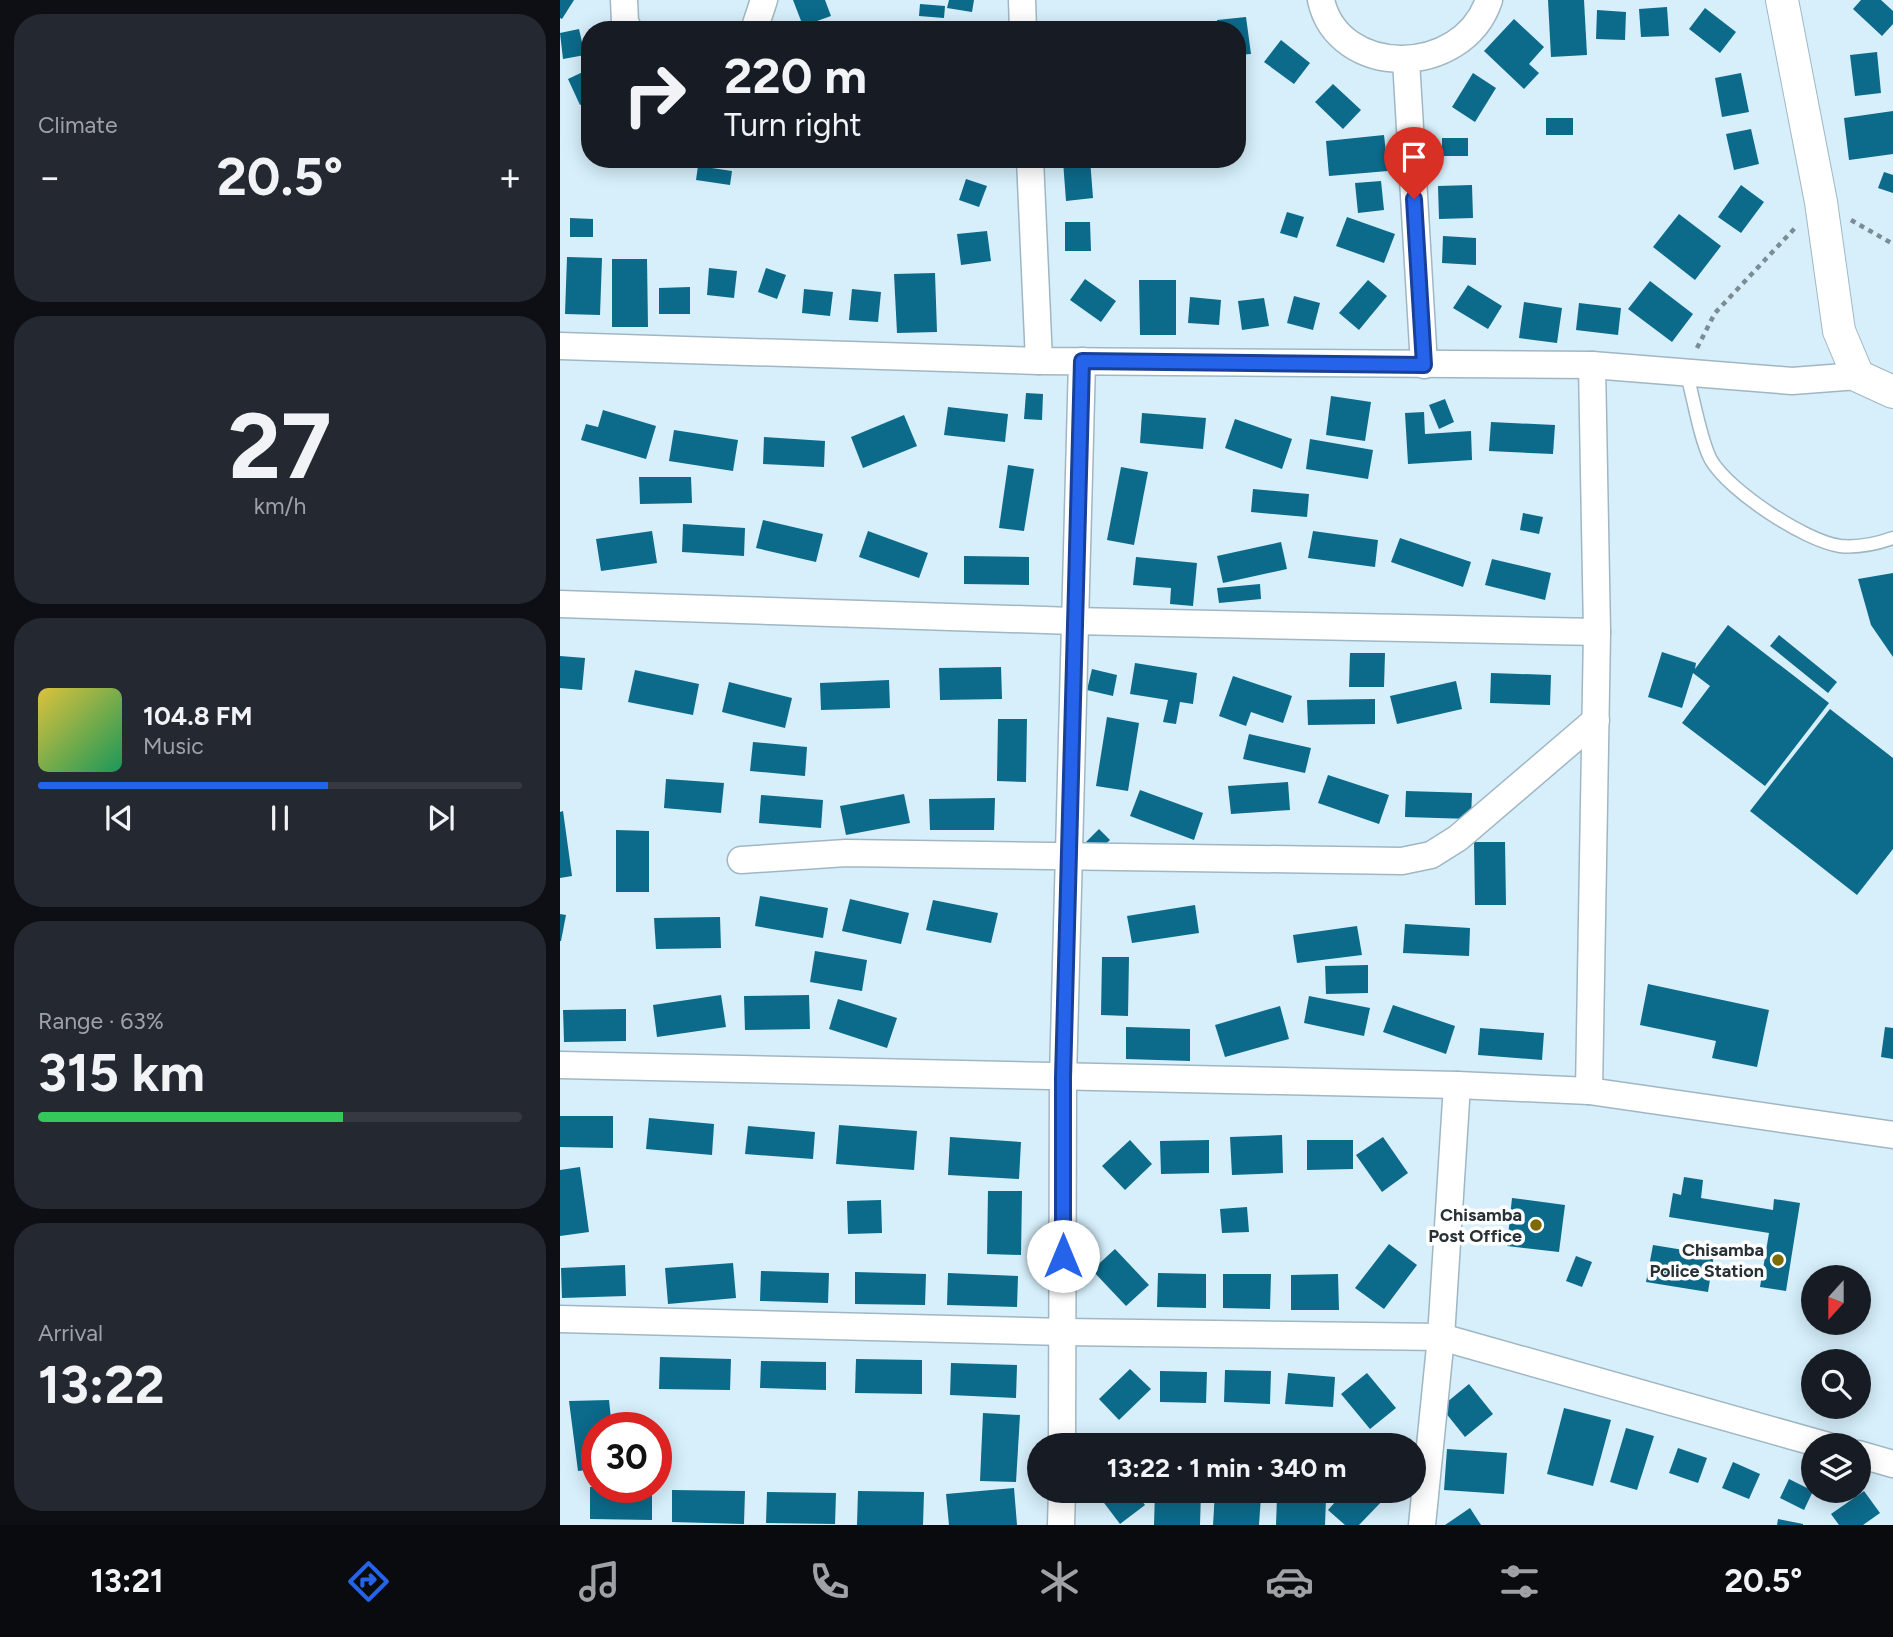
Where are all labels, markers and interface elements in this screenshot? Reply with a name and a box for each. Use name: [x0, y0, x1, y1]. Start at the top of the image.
text: 220 m: [724, 46, 867, 105]
icon: right: [609, 49, 700, 140]
text: Turn right: [724, 106, 862, 144]
text: Climate: [38, 111, 117, 139]
pin: [1384, 127, 1444, 199]
icon: arrive: [1395, 138, 1433, 176]
text: 20.5°: [217, 146, 343, 208]
text: −: [38, 154, 62, 200]
text: +: [498, 154, 522, 200]
text: 27: [228, 392, 332, 501]
text: km/h: [254, 492, 306, 520]
text: 104.8 FM: [143, 700, 253, 732]
text: Music: [143, 732, 204, 760]
icon: previous: [100, 799, 138, 837]
icon: pause: [261, 799, 299, 837]
icon: next: [422, 799, 460, 837]
text: Range · 63%: [38, 1007, 164, 1035]
text: 315 km: [38, 1042, 205, 1104]
place label: Chisamba Post Office: [1428, 1204, 1522, 1247]
marker: Chisamba Post Office: [1528, 1217, 1544, 1233]
position arrow: [1026, 1219, 1100, 1293]
place label: Chisamba Police Station: [1649, 1239, 1764, 1282]
marker: Chisamba Police Station: [1770, 1252, 1786, 1268]
north arrow: [1801, 1265, 1871, 1335]
map controls: [1801, 1265, 1871, 1503]
text: Arrival: [38, 1319, 103, 1347]
button: search: [1801, 1349, 1871, 1419]
text: 13:22: [38, 1354, 165, 1416]
speed limit sign: 30: [581, 1412, 672, 1503]
button: layers: [1801, 1433, 1871, 1503]
text: 13:22 · 1 min · 340 m: [1107, 1452, 1346, 1484]
icon: directions: [344, 1557, 393, 1606]
icon: music: [575, 1557, 624, 1606]
icon: phone: [805, 1557, 854, 1606]
icon: climate: [1035, 1557, 1084, 1606]
icon: car: [1265, 1557, 1314, 1606]
icon: filters: [1495, 1557, 1544, 1606]
text: 13:21: [91, 1562, 163, 1600]
text: 20.5°: [1725, 1562, 1802, 1600]

